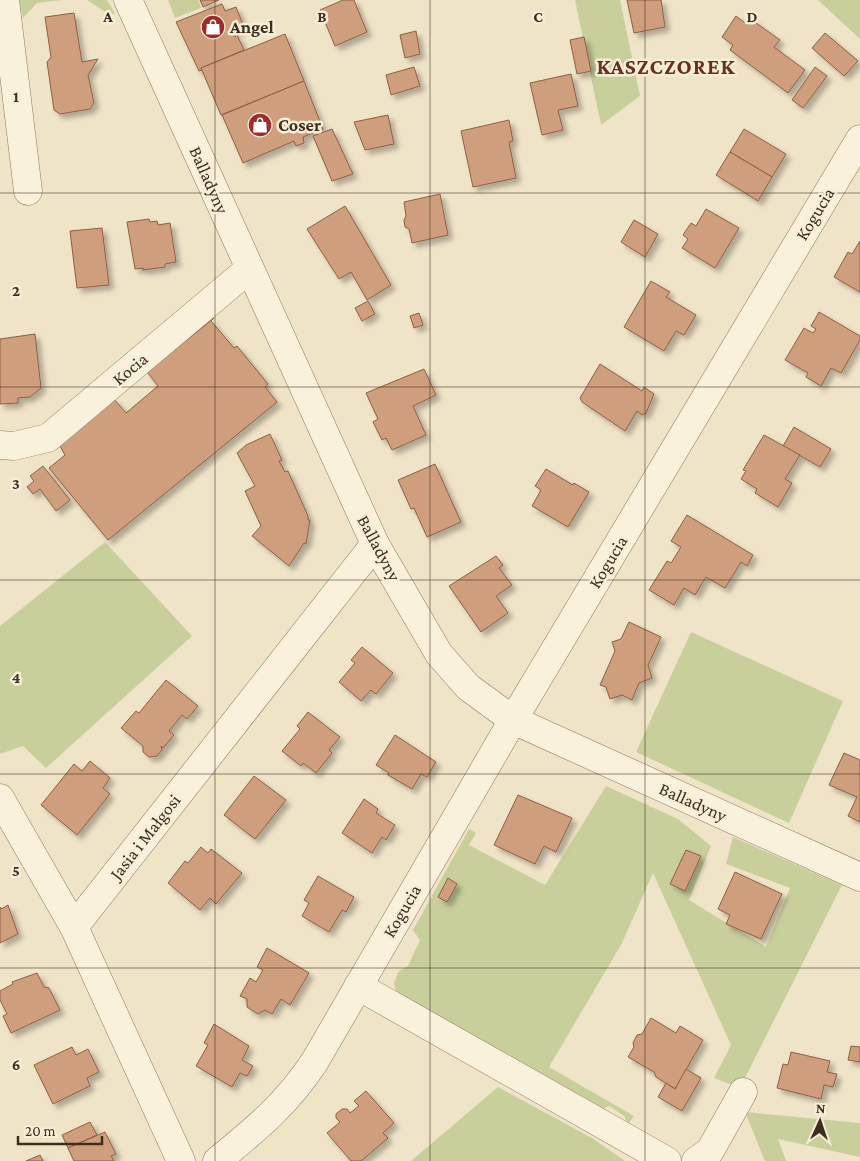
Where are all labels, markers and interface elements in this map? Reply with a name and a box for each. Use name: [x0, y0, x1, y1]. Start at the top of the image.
text: A: [102, 8, 113, 25]
text: B: [317, 8, 327, 25]
text: C: [533, 8, 543, 25]
text: D: [746, 8, 758, 25]
shop icon: Angel: [200, 14, 226, 40]
place label: Angel: [229, 17, 274, 37]
district label: KASZCZOREK: [596, 54, 736, 79]
text: 1: [13, 88, 19, 105]
shop icon: Coser: [247, 112, 273, 138]
place label: Coser: [278, 115, 321, 135]
street label: Balladyny: [185, 143, 233, 217]
street label: Kogucia: [792, 184, 838, 244]
text: 2: [12, 282, 20, 299]
street label: Kocia: [108, 349, 152, 389]
text: 3: [12, 475, 20, 492]
street label: Balladyny: [353, 512, 405, 585]
street label: Kogucia: [585, 532, 631, 592]
text: 4: [12, 669, 21, 686]
street label: Balladyny: [656, 778, 730, 826]
street label: Jasia i Małgosi: [104, 790, 185, 885]
text: 5: [12, 862, 20, 879]
street label: Kogucia: [379, 881, 425, 941]
text: 6: [12, 1056, 20, 1073]
north arrow: [795, 1096, 845, 1146]
text: N: [815, 1100, 826, 1116]
scale bar: [18, 1114, 101, 1146]
text: 20 m: [25, 1123, 56, 1139]

